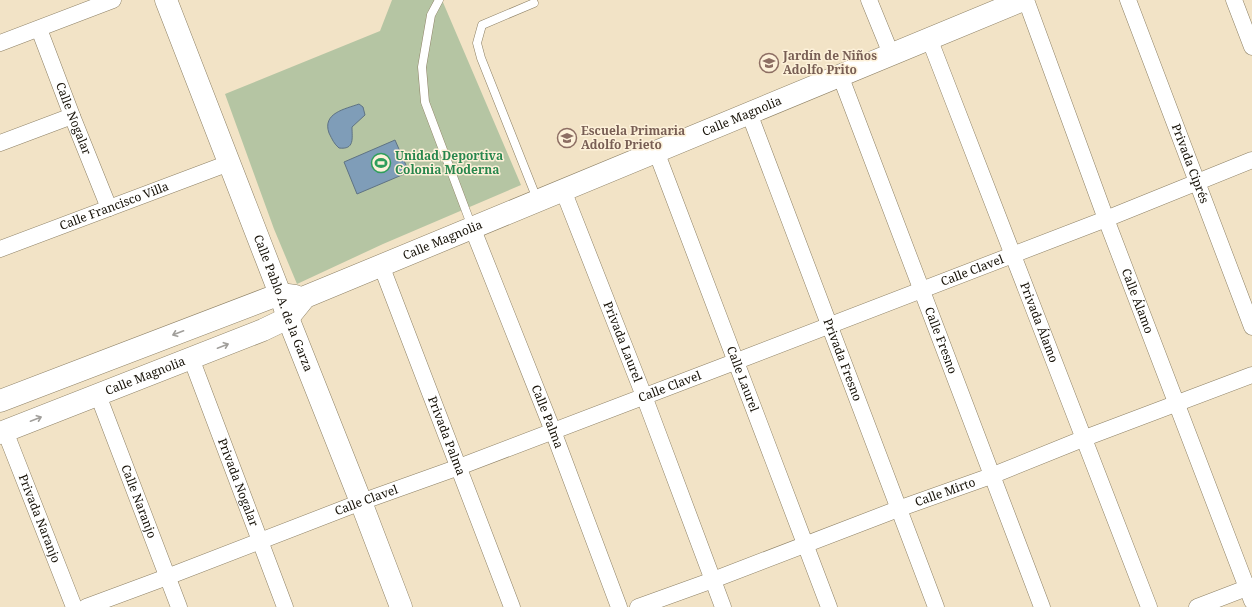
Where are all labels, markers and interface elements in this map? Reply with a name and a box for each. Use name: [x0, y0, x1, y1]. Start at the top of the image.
place label: Jardín de Niños Adolfo Prito: [782, 47, 877, 78]
school or university icon: Jardín de Niños Adolfo Prito: [758, 52, 780, 74]
street label: Calle Nogalar: [52, 80, 96, 158]
street label: Calle Magnolia: [699, 92, 784, 140]
street label: Privada Ciprés: [1168, 121, 1213, 206]
place label: Escuela Primaria Adolfo Prieto: [581, 122, 685, 153]
school or university icon: Escuela Primaria Adolfo Prieto: [556, 127, 578, 149]
place label: Unidad Deportiva Colonia Moderna: [395, 147, 503, 178]
sports icon: Unidad Deportiva Colonia Moderna: [370, 152, 392, 174]
street label: Calle Francisco Villa: [57, 177, 171, 234]
street label: Calle Magnolia: [400, 216, 485, 264]
street label: Calle Pablo A. de la Garza: [250, 232, 318, 374]
street label: Calle Clavel: [938, 250, 1006, 290]
street label: Calle Álamo: [1118, 266, 1158, 336]
street label: Privada Álamo: [1016, 280, 1063, 365]
street label: Privada Laurel: [600, 299, 647, 385]
street label: Calle Fresno: [921, 304, 962, 376]
street label: Privada Fresno: [820, 316, 866, 403]
one-way arrow: [173, 330, 185, 338]
one-way arrow: [216, 341, 228, 349]
street label: Calle Laurel: [723, 344, 763, 414]
street label: Calle Magnolia: [103, 352, 188, 399]
street label: Calle Clavel: [636, 366, 704, 406]
street label: Calle Palma: [527, 382, 568, 451]
street label: Privada Palma: [424, 394, 470, 478]
one-way arrow: [30, 414, 42, 422]
street label: Privada Nogalar: [214, 436, 263, 529]
street label: Calle Naranjo: [117, 462, 161, 541]
street label: Privada Naranjo: [15, 471, 65, 565]
street label: Calle Mirto: [913, 473, 978, 510]
street label: Calle Clavel: [332, 480, 400, 519]

